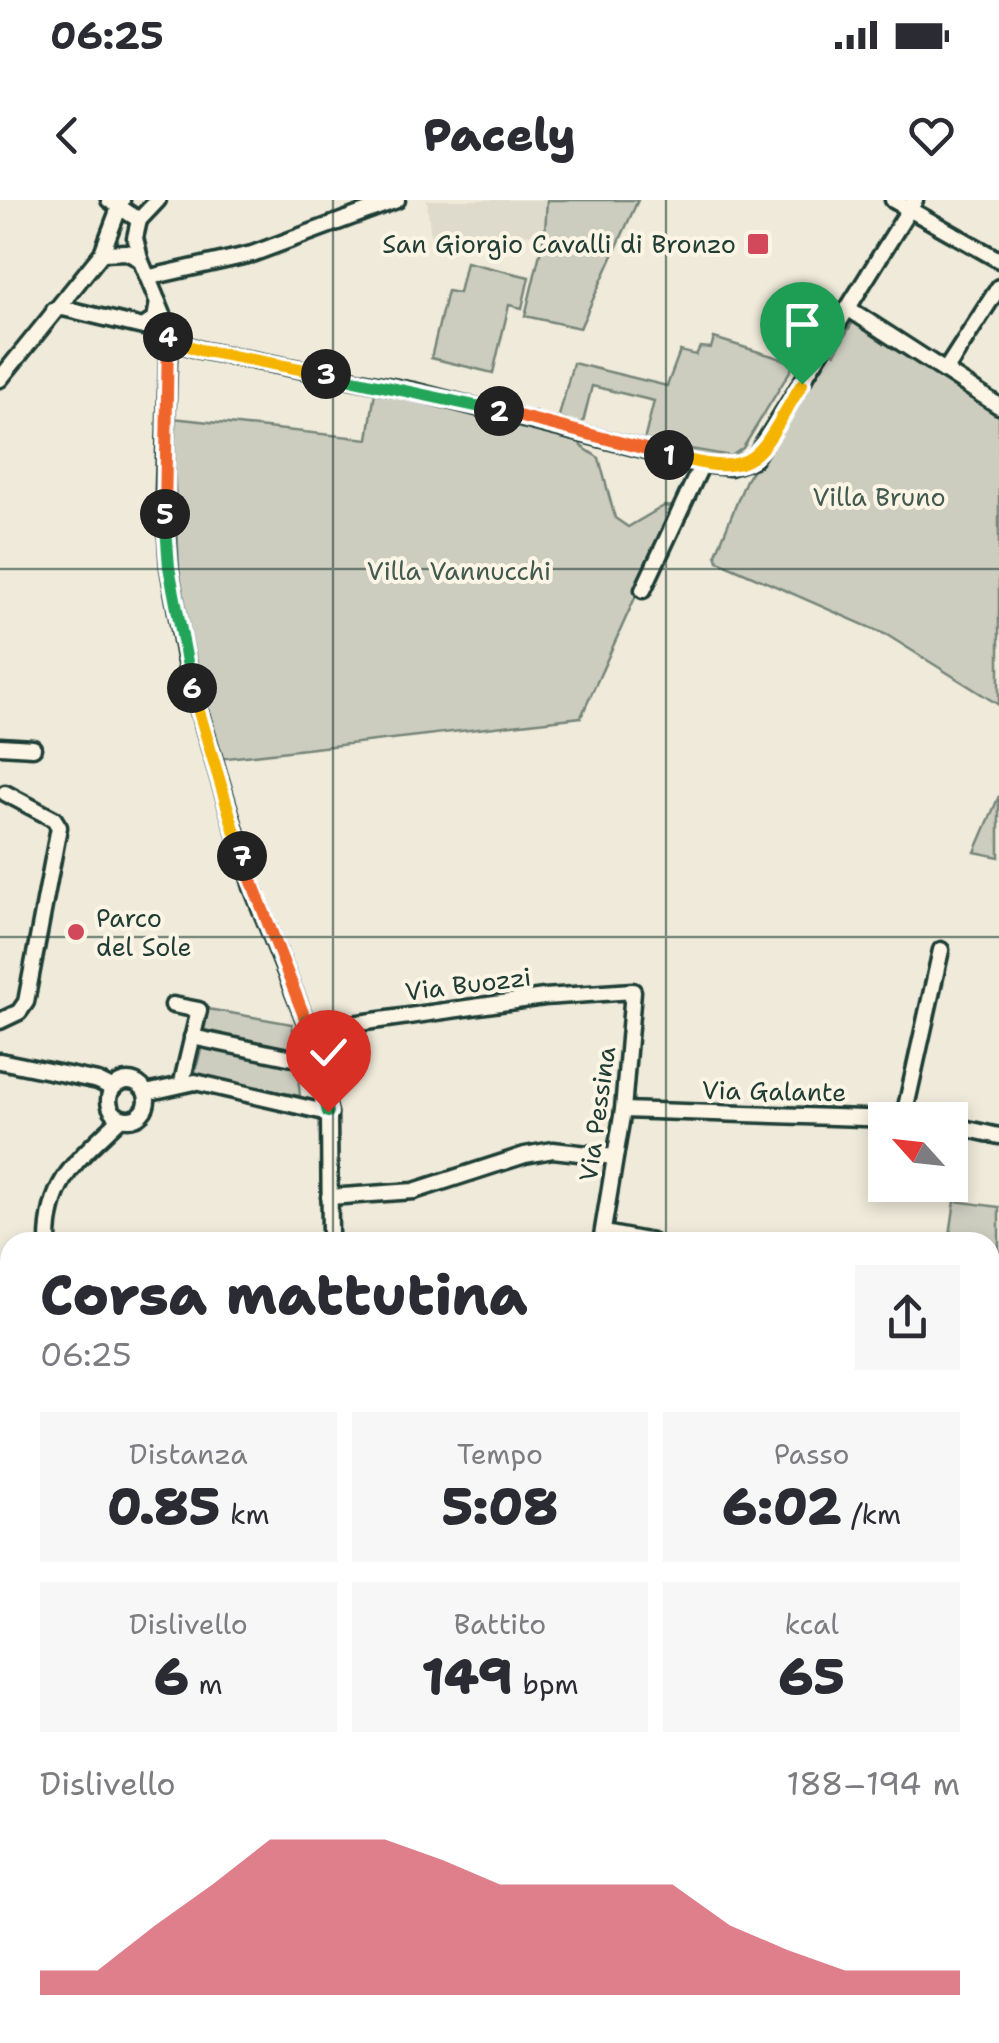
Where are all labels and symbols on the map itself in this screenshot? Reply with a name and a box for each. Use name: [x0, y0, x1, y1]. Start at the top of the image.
place label: San Giorgio Cavalli di Bronzo: [382, 227, 736, 261]
marker: San Giorgio Cavalli di Bronzo: [745, 231, 771, 257]
pin: [760, 282, 845, 385]
pin: 4: [143, 312, 193, 362]
pin: 3: [301, 349, 351, 399]
pin: 2: [474, 386, 524, 436]
pin: 1: [644, 430, 694, 480]
park label: Villa Bruno: [812, 480, 946, 514]
pin: 5: [140, 489, 190, 539]
park label: Villa Vannucchi: [367, 554, 551, 588]
pin: 6: [167, 663, 217, 713]
pin: 7: [217, 831, 267, 881]
place label: Parco del Sole: [96, 901, 192, 964]
marker: Parco del Sole: [65, 921, 87, 943]
street label: Via Buozzi: [403, 959, 533, 1009]
pin: [286, 1010, 371, 1113]
street label: Via Pessina: [571, 1044, 623, 1184]
street label: Via Galante: [702, 1073, 846, 1109]
north arrow: [868, 1102, 968, 1202]

